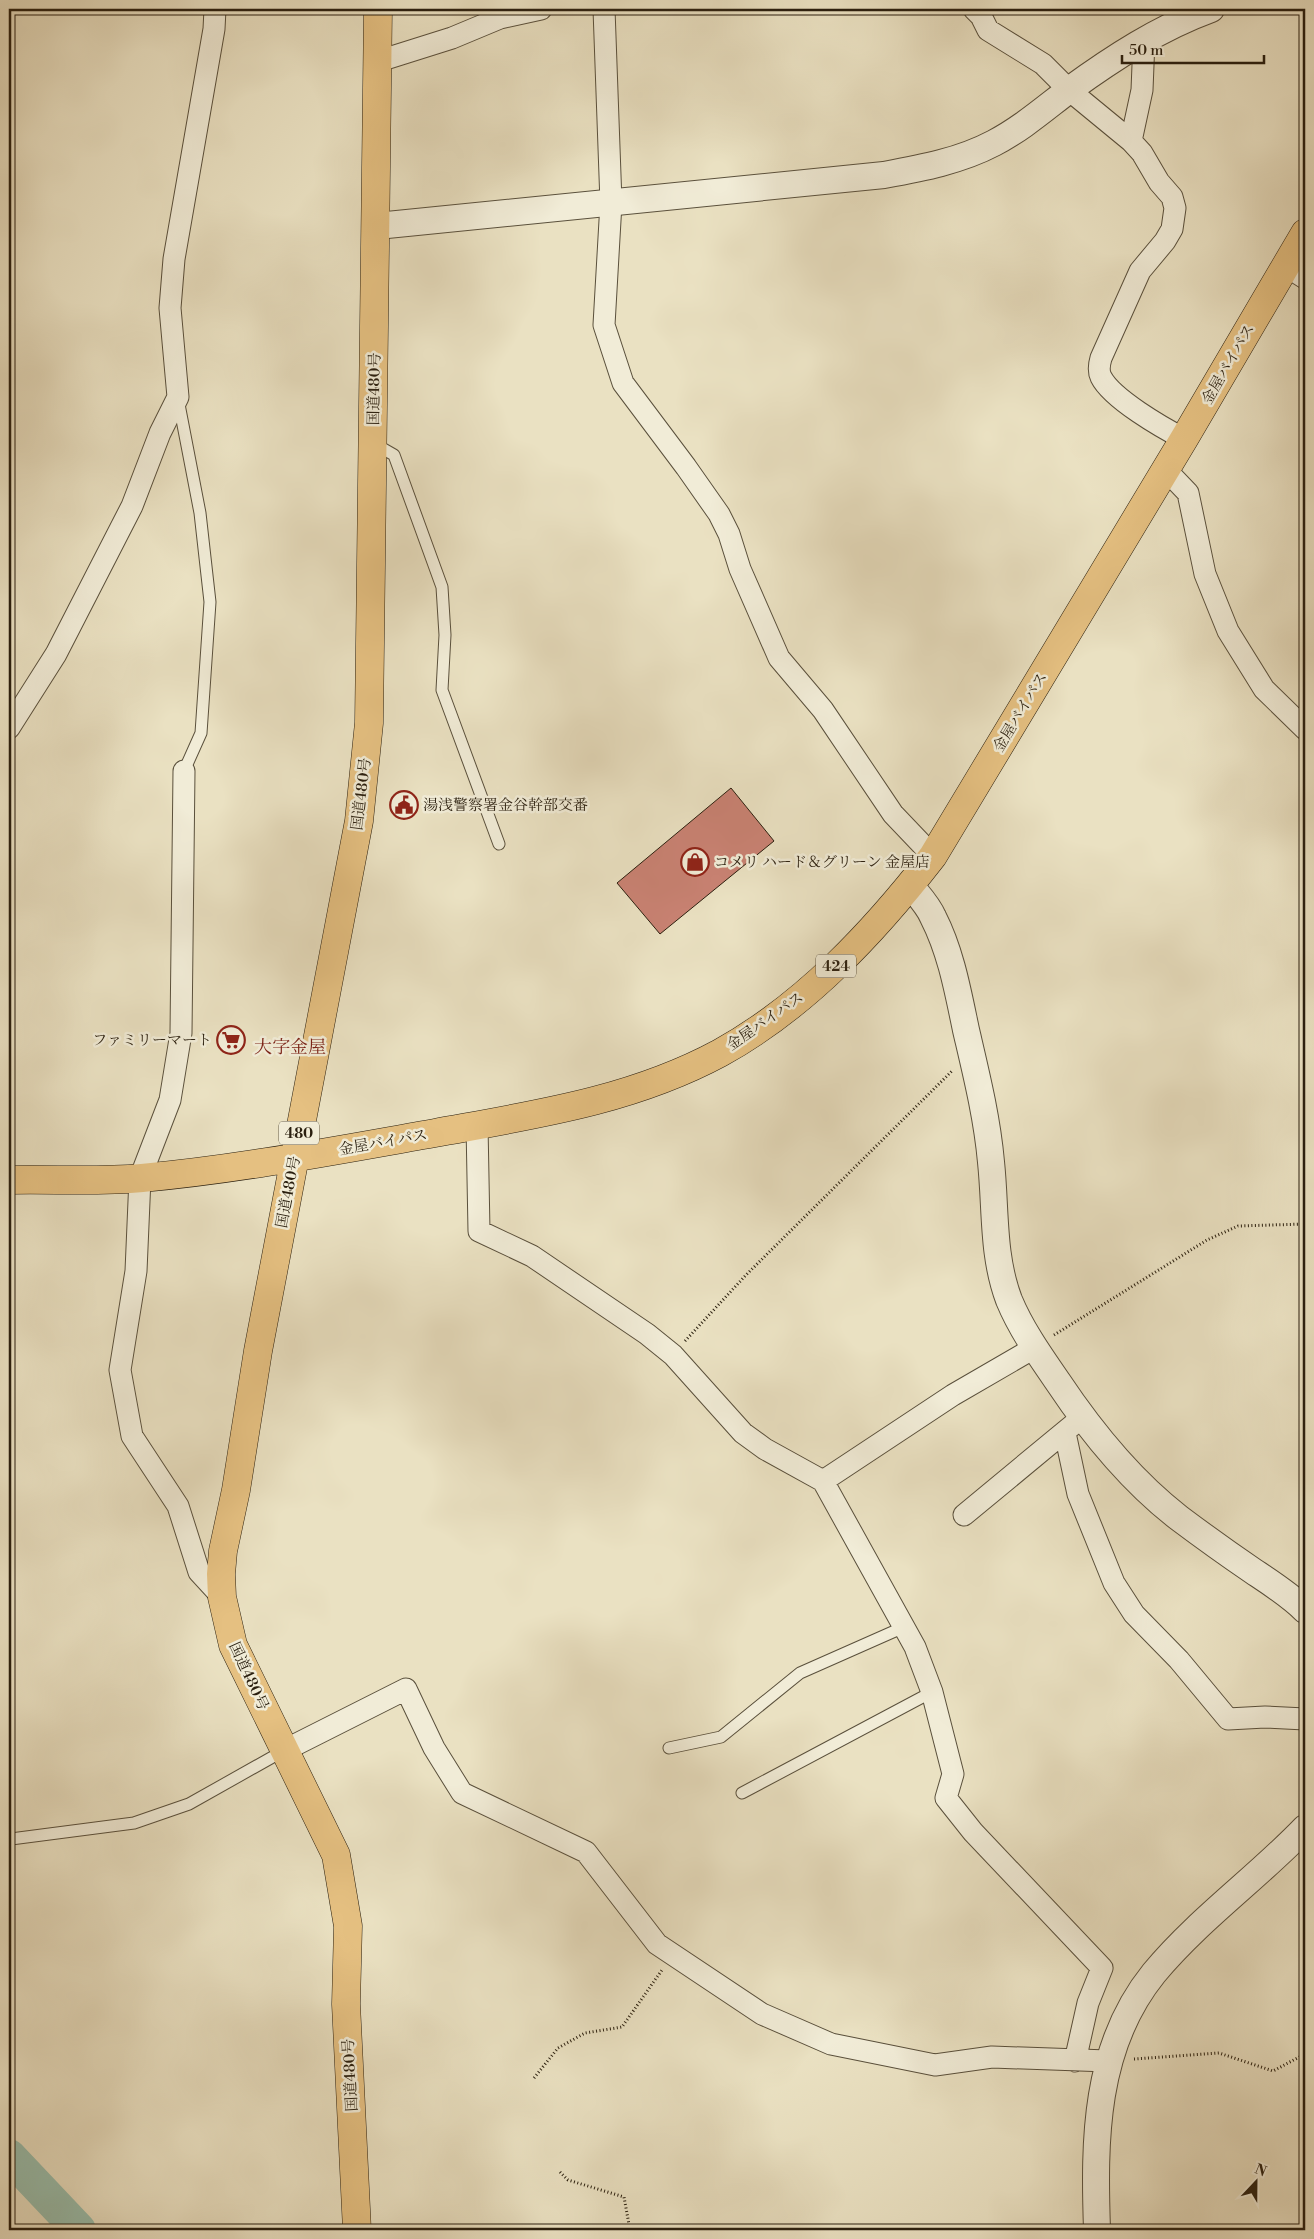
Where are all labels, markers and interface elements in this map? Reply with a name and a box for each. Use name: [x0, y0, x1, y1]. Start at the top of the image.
scale bar: [1122, 32, 1264, 64]
text: 50 m: [1129, 41, 1163, 60]
street label: 金屋バイパス: [1198, 321, 1259, 408]
street label: 国道480号: [364, 352, 385, 426]
street label: 金屋バイパス: [989, 669, 1052, 756]
street label: 国道480号: [348, 757, 375, 831]
public building icon: 湯浅警察署金谷幹部交番: [389, 790, 419, 820]
place label: 湯浅警察署金谷幹部交番: [423, 796, 588, 815]
shop icon: コメリ ハード＆グリーン 金屋店: [680, 847, 710, 877]
place label: コメリ ハード＆グリーン 金屋店: [714, 853, 930, 872]
road number: 424: [816, 954, 856, 978]
street label: 金屋バイパス: [723, 988, 807, 1055]
supermarket icon: ファミリーマート: [216, 1025, 246, 1055]
place label: ファミリーマート: [92, 1031, 212, 1050]
district label: 大字金屋: [254, 1036, 326, 1059]
road number: 480: [279, 1122, 319, 1144]
street label: 金屋バイパス: [337, 1125, 429, 1160]
street label: 国道480号: [272, 1154, 305, 1230]
street label: 国道480号: [224, 1639, 273, 1713]
street label: 国道480号: [339, 2038, 362, 2112]
north arrow: [1232, 2156, 1282, 2206]
text: N: [1252, 2160, 1269, 2181]

